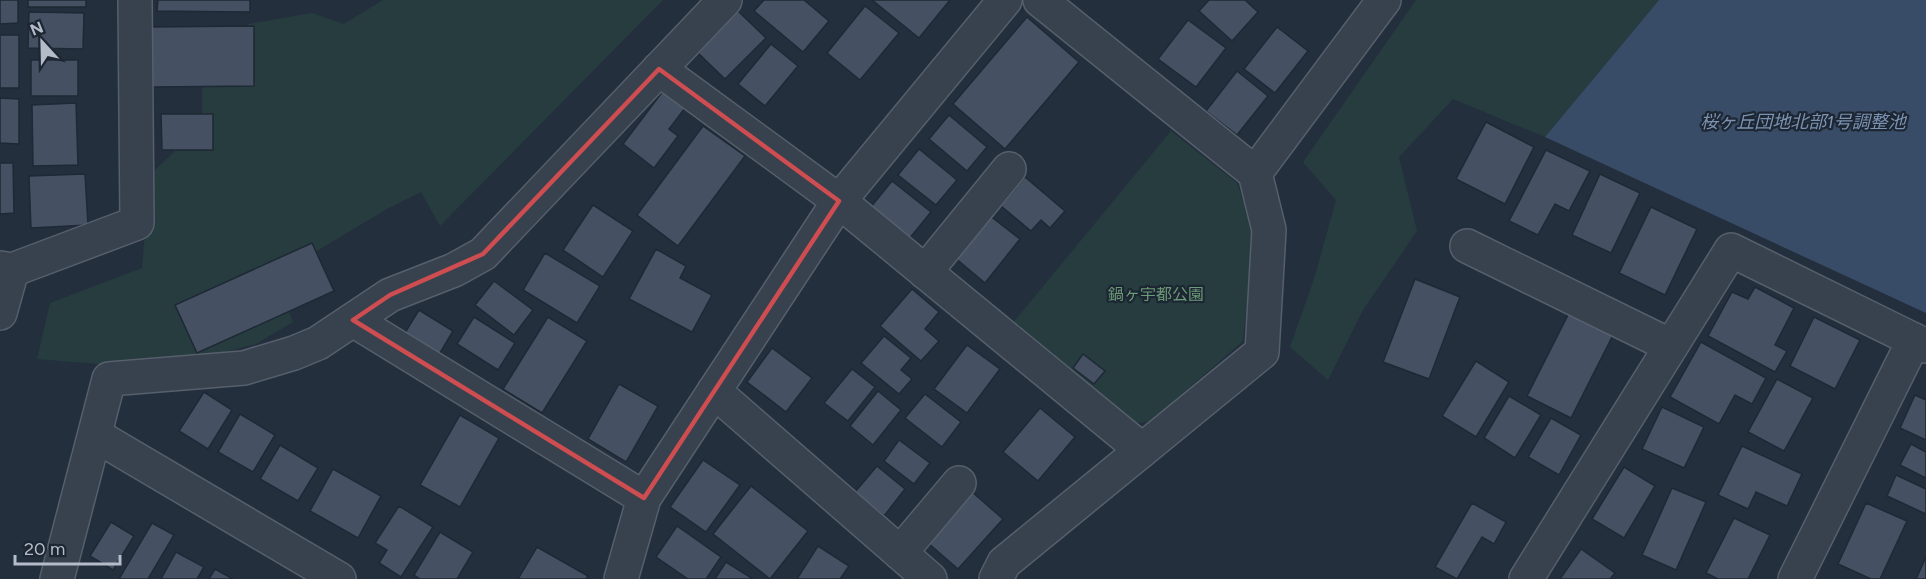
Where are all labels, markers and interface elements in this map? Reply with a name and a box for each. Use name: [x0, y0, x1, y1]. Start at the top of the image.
north arrow: [12, 12, 72, 72]
text: N: [27, 17, 46, 40]
water label: 桜ヶ丘団地北部1号調整池: [1700, 111, 1908, 133]
park label: 鍋ヶ宇都公園: [1108, 285, 1204, 304]
scale bar: [15, 528, 120, 566]
text: 20 m: [24, 538, 65, 560]

